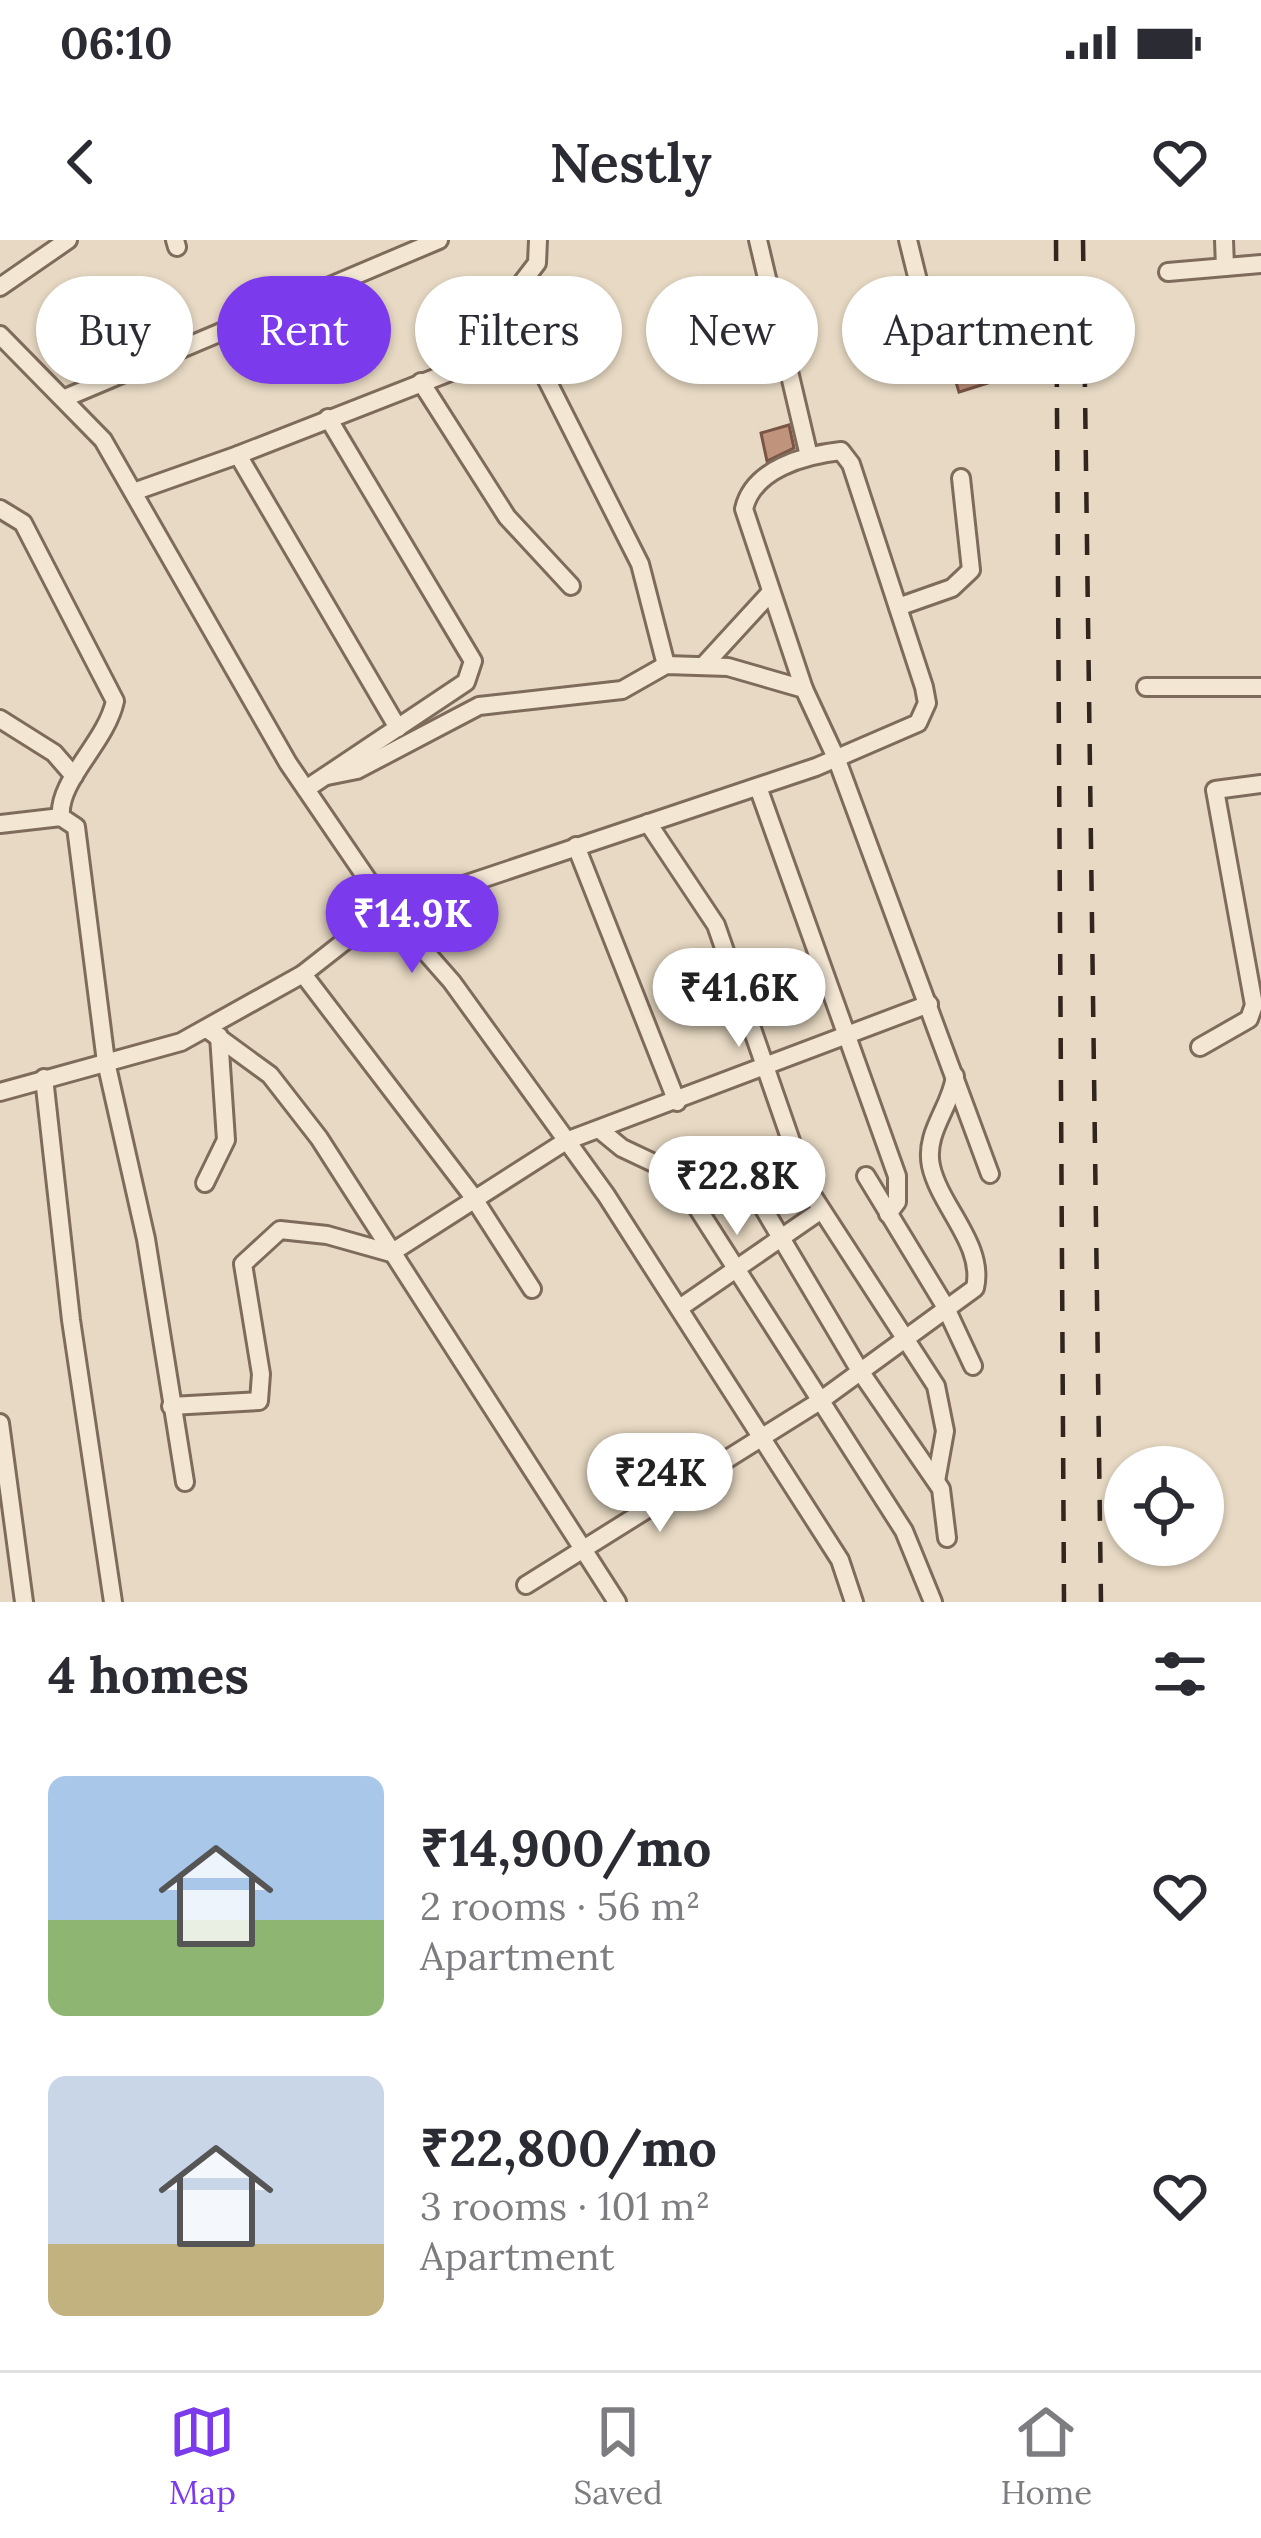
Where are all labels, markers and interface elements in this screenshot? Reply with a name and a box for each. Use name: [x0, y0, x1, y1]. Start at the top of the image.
text: 06:10: [60, 14, 173, 71]
text: Nestly: [549, 128, 712, 197]
icon: back: [48, 129, 114, 195]
icon: heart: [1147, 129, 1213, 195]
chip: Buy: [36, 276, 193, 384]
chip: Rent: [217, 276, 391, 384]
chip: Filters: [415, 276, 622, 384]
chip: New: [646, 276, 818, 384]
chip: Apartment: [842, 276, 1135, 384]
pin: ₹14.9K: [314, 874, 510, 976]
text: ₹14.9K: [353, 888, 471, 938]
pin: ₹41.6K: [641, 948, 837, 1050]
text: ₹41.6K: [680, 962, 798, 1012]
pin: ₹22.8K: [639, 1136, 835, 1238]
text: ₹22.8K: [675, 1150, 799, 1200]
pin: ₹24K: [589, 1433, 731, 1535]
map controls: [1104, 1446, 1224, 1566]
button: locate: [1104, 1446, 1224, 1566]
text: ₹24K: [614, 1447, 706, 1497]
icon: filters: [1147, 1641, 1213, 1707]
text: 4 homes: [48, 1642, 249, 1707]
text: ₹14,900/mo: [420, 1815, 711, 1880]
icon: home: [144, 1824, 288, 1968]
icon: heart: [1147, 1863, 1213, 1929]
text: 2 rooms · 56 m²: [420, 1881, 701, 1931]
text: Apartment: [420, 1931, 615, 1981]
text: ₹22,800/mo: [420, 2115, 717, 2180]
icon: home: [144, 2124, 288, 2268]
icon: heart: [1147, 2163, 1213, 2229]
text: 3 rooms · 101 m²: [420, 2181, 710, 2231]
text: Apartment: [420, 2231, 615, 2281]
tab: Map: [169, 2399, 236, 2513]
tab: Saved: [573, 2399, 663, 2513]
tab: Home: [1000, 2399, 1092, 2513]

